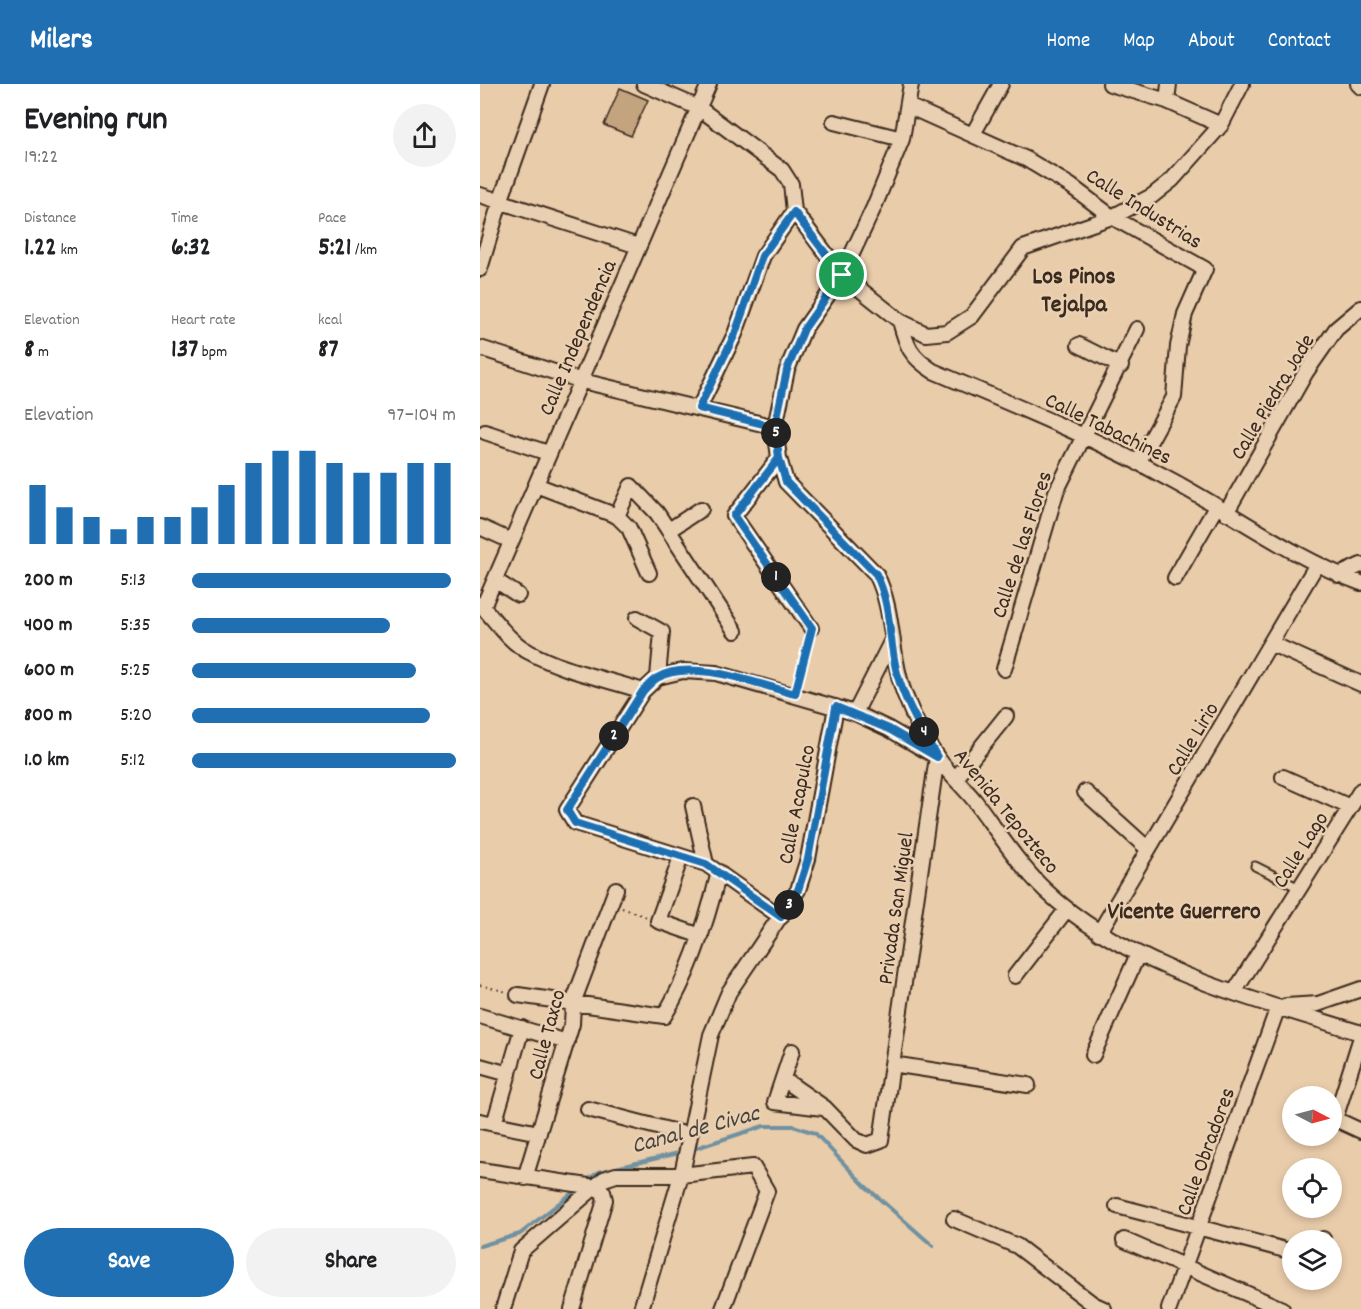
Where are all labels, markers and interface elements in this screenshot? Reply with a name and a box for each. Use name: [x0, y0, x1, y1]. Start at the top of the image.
text: Milers: [30, 22, 93, 62]
text: Home: [1046, 27, 1090, 57]
text: Map: [1123, 27, 1155, 57]
text: About: [1188, 27, 1235, 57]
text: Contact: [1268, 27, 1331, 57]
text: Evening run: [24, 98, 168, 145]
button: share: [393, 104, 456, 167]
text: 19:22: [24, 144, 58, 172]
street label: Calle Industrias: [1079, 162, 1207, 258]
text: Distance: [24, 207, 76, 230]
text: Time: [171, 207, 198, 230]
text: Pace: [318, 207, 346, 230]
text: 1.22: [24, 230, 57, 267]
text: 6:32: [171, 230, 211, 267]
text: 5:21: [318, 230, 351, 267]
text: km: [57, 239, 78, 262]
text: /km: [351, 239, 377, 262]
pin: [816, 249, 867, 300]
street label: Calle Independencia: [532, 255, 626, 421]
icon: arrive: [825, 258, 858, 291]
district label: Los Pinos Tejalpa: [1032, 261, 1116, 323]
text: Elevation: [24, 309, 80, 332]
text: Heart rate: [171, 309, 236, 332]
text: kcal: [318, 309, 342, 332]
street label: Calle Piedra Jade: [1224, 329, 1324, 467]
text: 8: [24, 332, 34, 369]
text: 137: [171, 332, 198, 369]
text: 87: [318, 332, 338, 369]
text: m: [34, 341, 49, 364]
text: bpm: [198, 341, 227, 364]
street label: Calle Tabachines: [1039, 386, 1176, 474]
text: Elevation: [24, 402, 94, 430]
text: 97–104 m: [387, 402, 456, 430]
pin: 5: [761, 418, 791, 448]
text: 5: [772, 421, 780, 444]
street label: Calle de las Flores: [985, 467, 1062, 623]
pin: 1: [761, 562, 791, 592]
text: 1: [774, 565, 778, 588]
text: 200 m: [24, 567, 73, 595]
text: 5:13: [120, 567, 146, 595]
text: 400 m: [24, 612, 72, 640]
text: 5:35: [120, 612, 151, 640]
text: 600 m: [24, 657, 74, 685]
text: 5:25: [120, 657, 151, 685]
street label: Calle Lirio: [1160, 697, 1228, 783]
text: 800 m: [24, 702, 72, 730]
text: 5:20: [120, 702, 152, 730]
pin: 4: [909, 717, 939, 747]
text: 4: [921, 720, 927, 743]
pin: 2: [599, 721, 629, 751]
text: 2: [611, 724, 618, 747]
street label: Calle Acapulco: [772, 742, 825, 867]
street label: Avenida Tepozteco: [945, 743, 1066, 882]
text: 1.0 km: [24, 747, 69, 775]
text: 5:12: [120, 747, 146, 775]
street label: Calle Lago: [1266, 807, 1338, 895]
street label: Privada San Miguel: [871, 830, 923, 987]
pin: 3: [774, 890, 804, 920]
text: 3: [785, 893, 793, 916]
district label: Vicente Guerrero: [1107, 896, 1261, 930]
street label: Calle Taxco: [521, 986, 575, 1083]
street label: Calle Obradores: [1170, 1084, 1245, 1221]
north arrow: [1282, 1086, 1342, 1146]
map controls: [1282, 1086, 1342, 1290]
water label: Canal de Civac: [628, 1097, 765, 1164]
button: locate: [1282, 1158, 1342, 1218]
button: Save: [24, 1228, 234, 1297]
button: Share: [246, 1228, 456, 1297]
button: layers: [1282, 1230, 1342, 1290]

